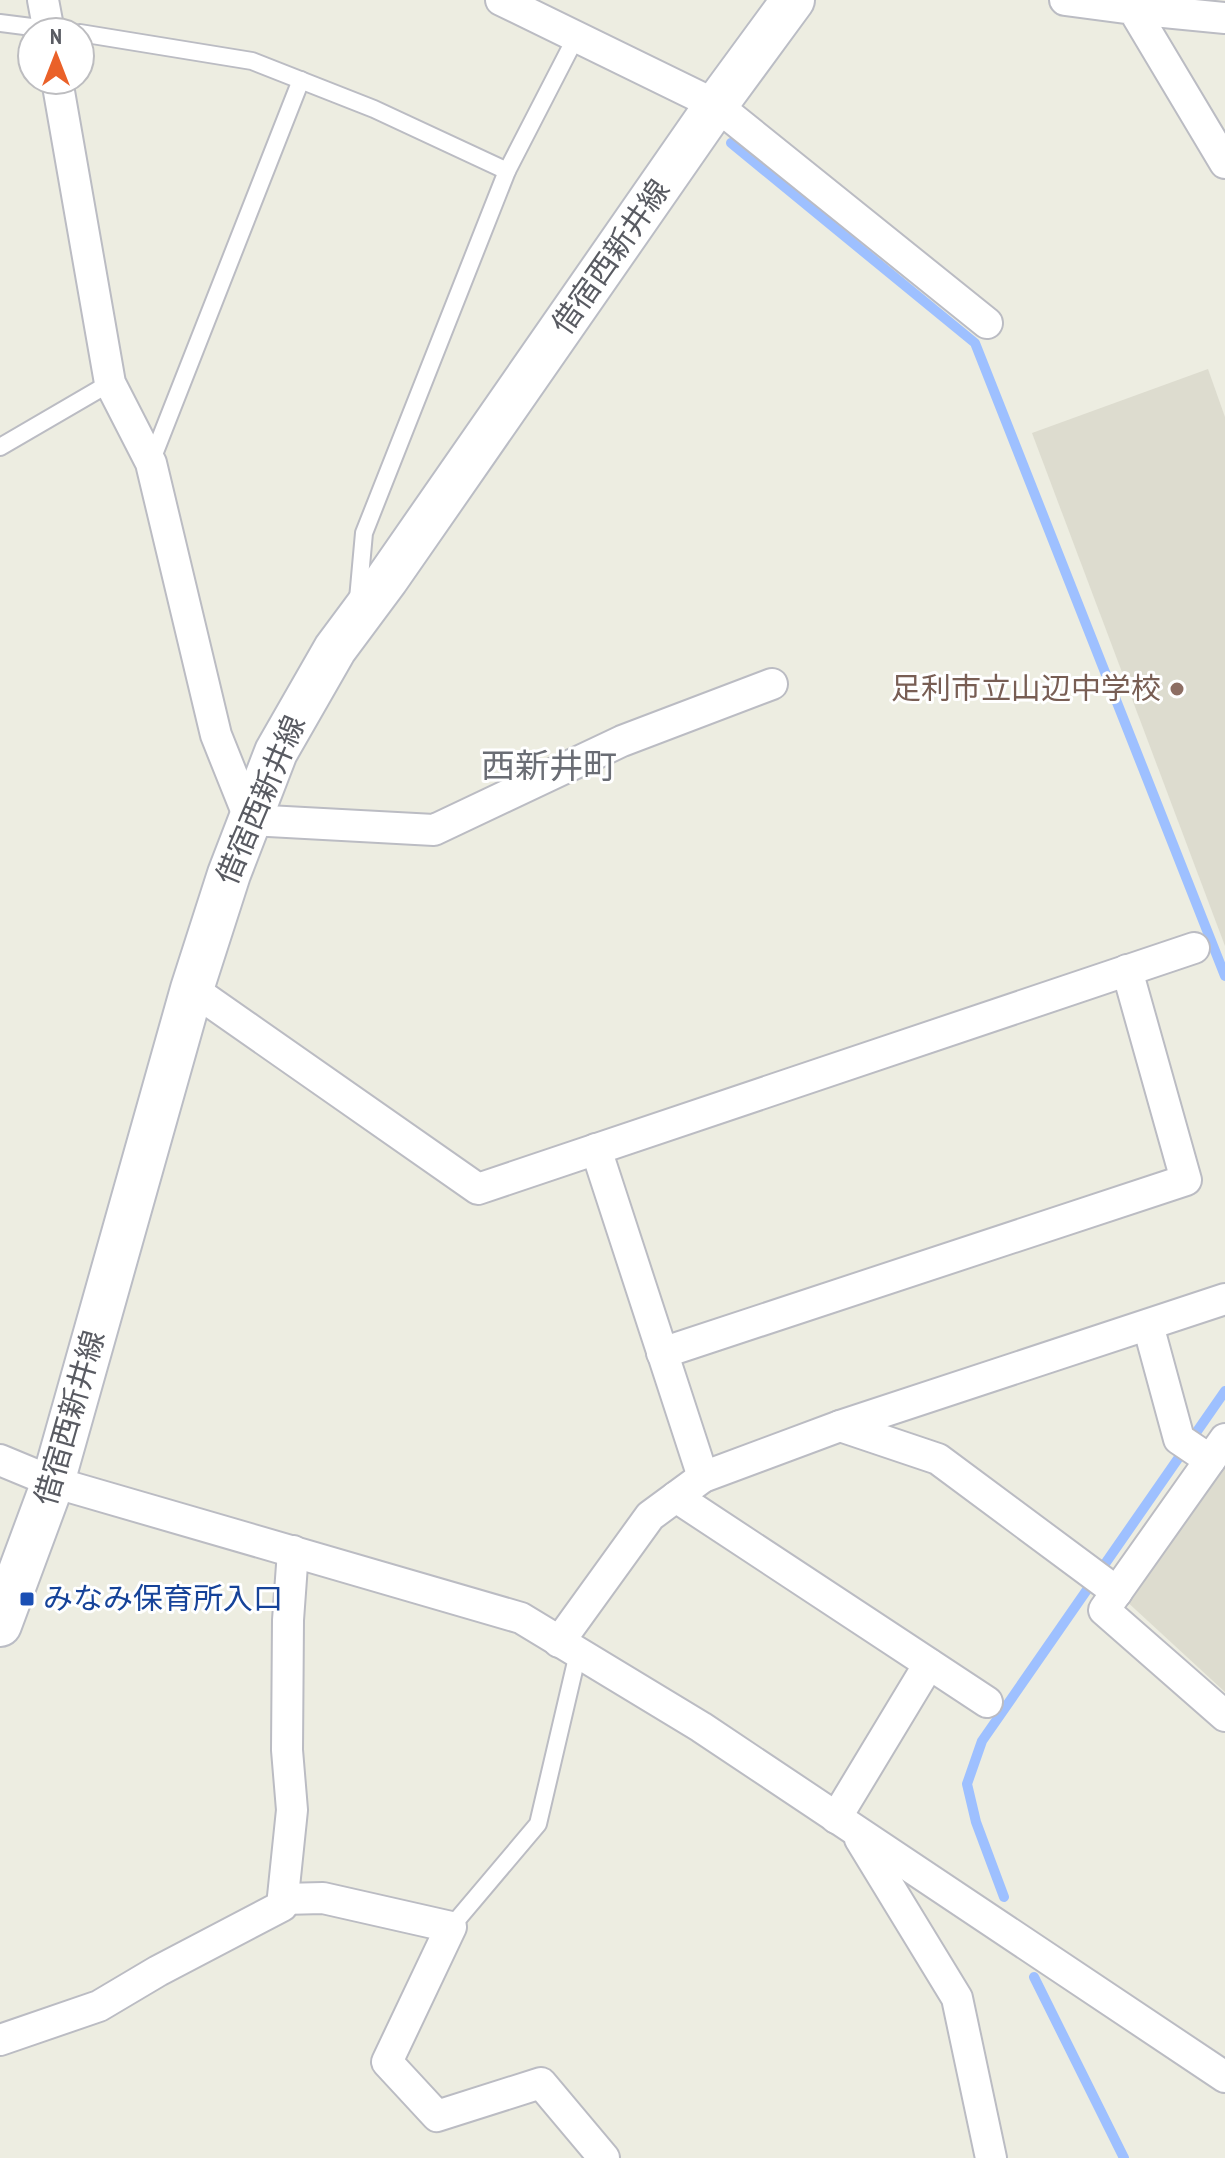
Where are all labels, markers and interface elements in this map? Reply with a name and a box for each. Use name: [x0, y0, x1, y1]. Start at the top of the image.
north arrow: [16, 16, 96, 96]
text: N: [50, 22, 62, 50]
street label: 借宿西新井線: [542, 171, 677, 341]
place label: 足利市立山辺中学校: [891, 668, 1161, 707]
marker: 足利市立山辺中学校: [1168, 680, 1186, 698]
street label: 借宿西新井線: [207, 709, 313, 890]
district label: 西新井町: [481, 743, 617, 787]
street label: 借宿西新井線: [25, 1326, 112, 1509]
place label: みなみ保育所入口: [43, 1578, 283, 1617]
marker: みなみ保育所入口: [18, 1590, 36, 1608]

